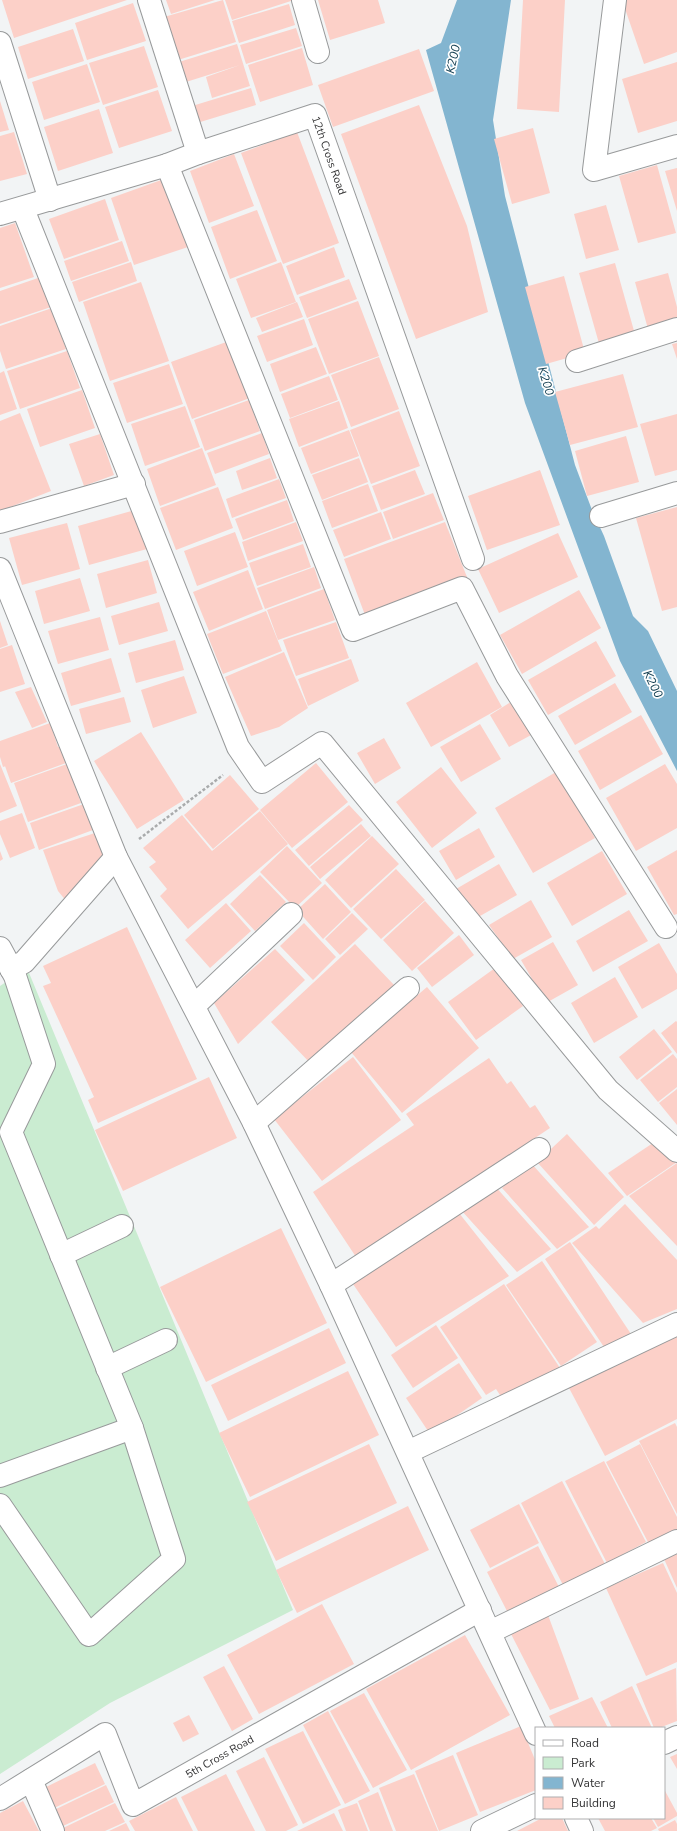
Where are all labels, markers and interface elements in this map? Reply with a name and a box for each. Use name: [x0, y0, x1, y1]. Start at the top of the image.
water label: K200: [442, 43, 464, 75]
street label: 12th Cross Road: [308, 114, 350, 197]
water label: K200: [534, 365, 558, 397]
water label: K200: [639, 667, 667, 701]
legend: [535, 1727, 665, 1819]
street label: 5th Cross Road: [183, 1732, 257, 1782]
text: Road: [571, 1735, 599, 1751]
text: Park: [571, 1755, 596, 1771]
text: Water: [571, 1775, 605, 1791]
text: Building: [571, 1795, 616, 1811]

